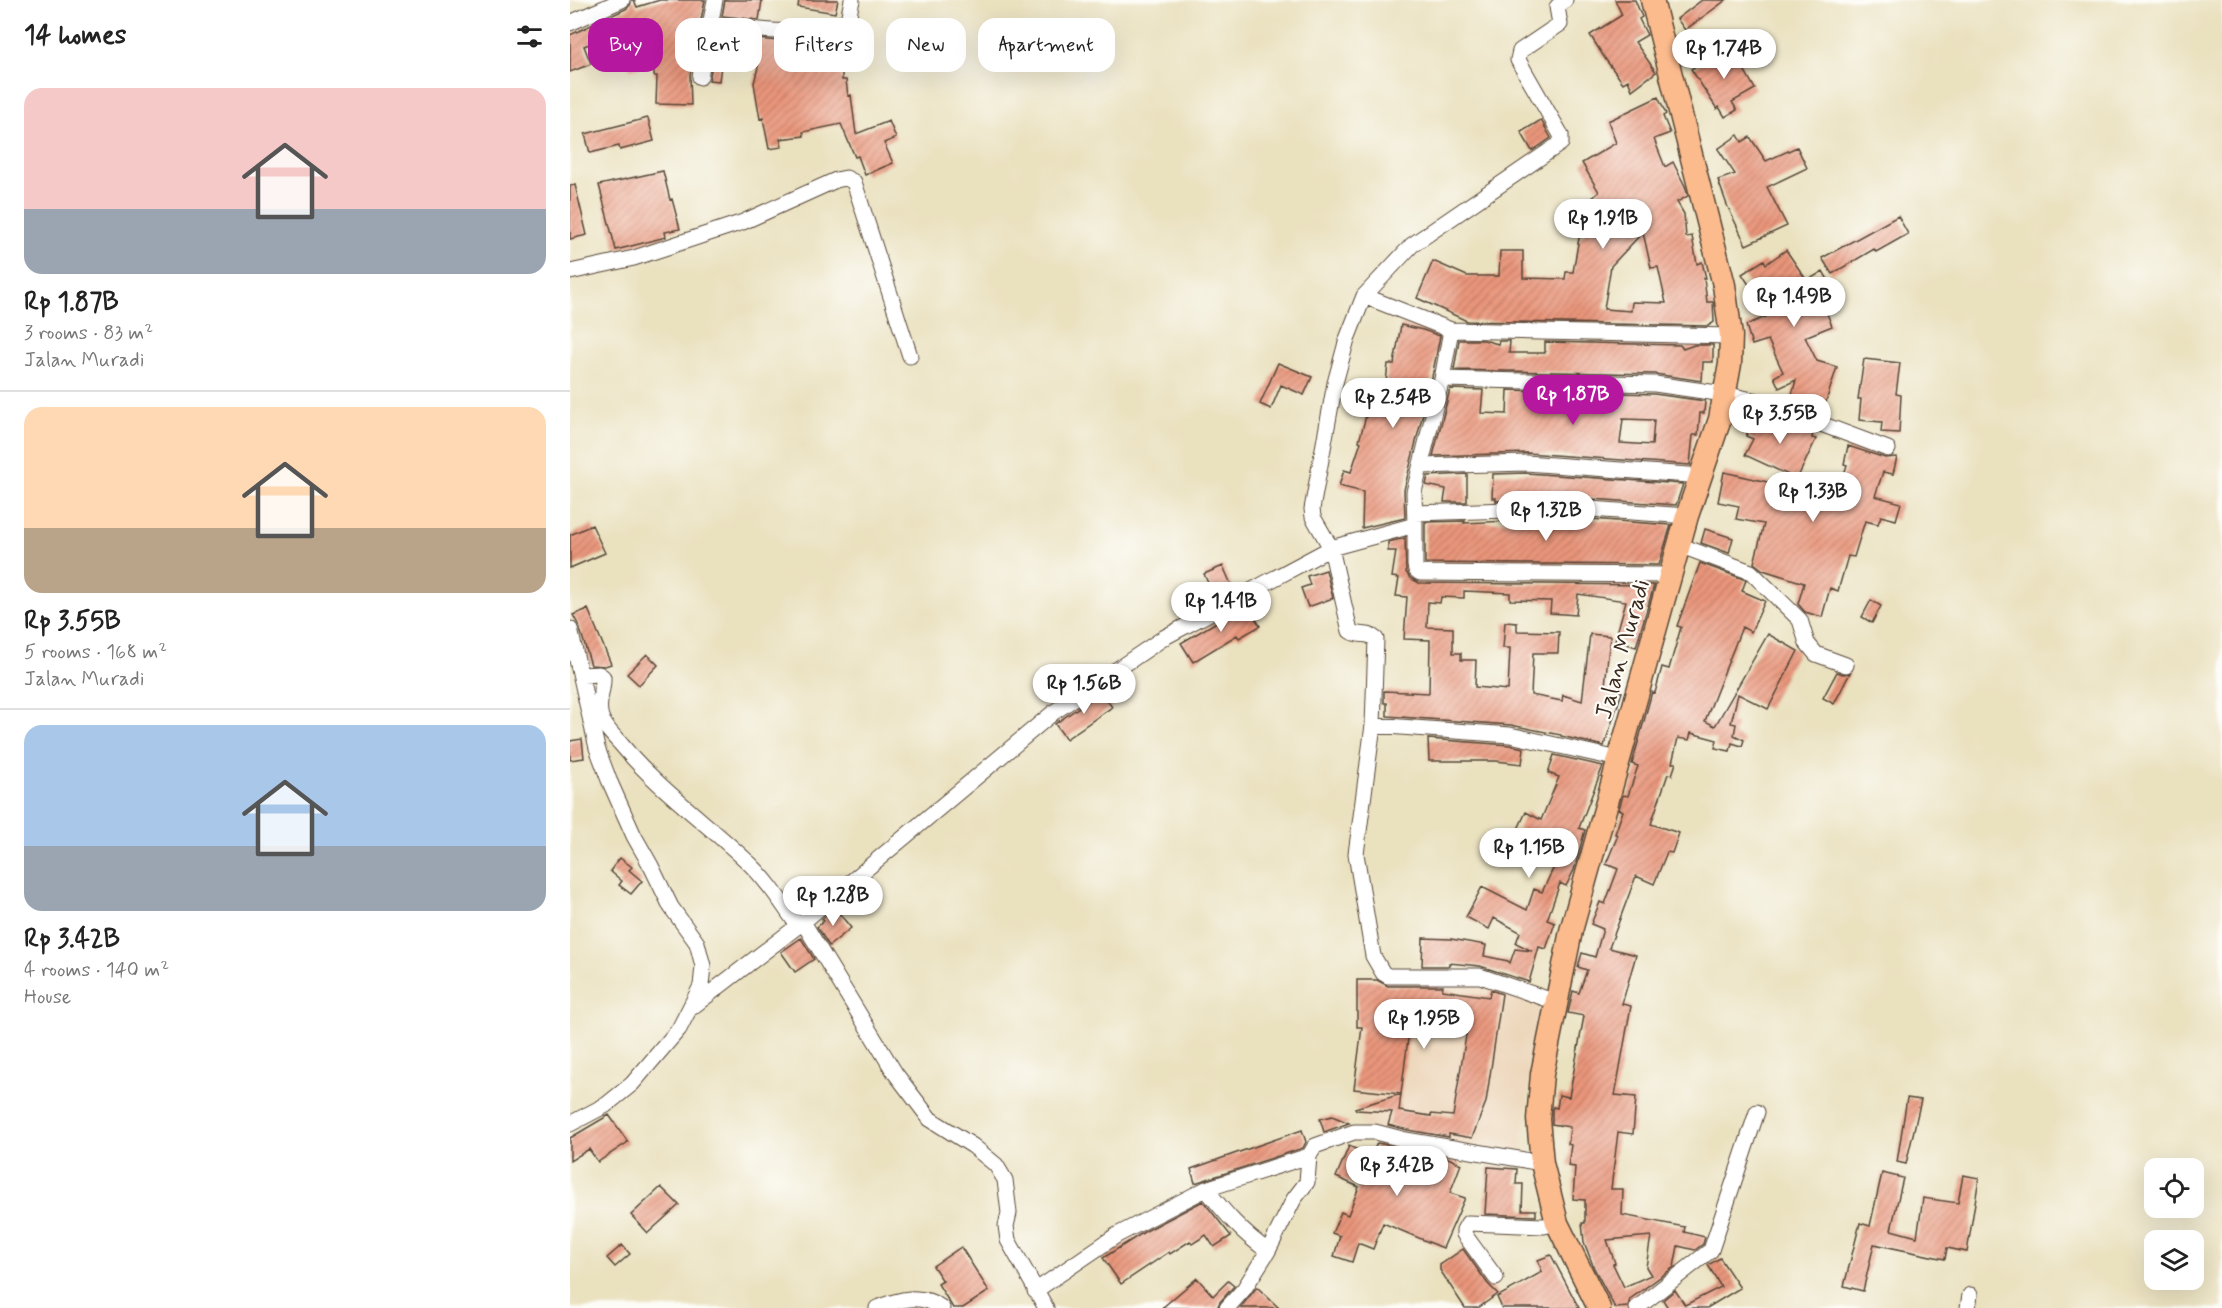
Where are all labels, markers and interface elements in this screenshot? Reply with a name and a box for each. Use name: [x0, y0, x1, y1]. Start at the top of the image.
chip: Buy: [588, 18, 663, 72]
chip: Rent: [675, 18, 762, 72]
chip: Filters: [774, 18, 874, 72]
chip: New: [886, 18, 966, 72]
chip: Apartment: [978, 18, 1115, 72]
text: 14 homes: [24, 19, 126, 53]
icon: filters: [513, 20, 546, 53]
pin: Rp 1.74B: [1662, 29, 1786, 80]
text: Rp 1.74B: [1686, 35, 1762, 62]
icon: home: [231, 127, 339, 235]
pin: Rp 1.91B: [1541, 199, 1665, 250]
text: Rp 1.91B: [1568, 205, 1638, 232]
pin: Rp 1.49B: [1732, 277, 1856, 328]
text: Rp 1.49B: [1756, 283, 1832, 310]
text: Rp 1.87B: [24, 286, 119, 320]
text: 3 rooms · 83 m²: [24, 320, 153, 347]
text: Jalan Muradi: [24, 347, 144, 374]
pin: Rp 1.87B: [1511, 375, 1635, 426]
pin: Rp 2.54B: [1331, 378, 1455, 429]
text: Rp 1.87B: [1537, 381, 1609, 408]
text: Rp 2.54B: [1355, 384, 1431, 411]
pin: Rp 3.55B: [1718, 394, 1842, 445]
text: Rp 3.55B: [1743, 400, 1817, 427]
icon: home: [231, 446, 339, 554]
pin: Rp 1.33B: [1751, 472, 1875, 523]
text: Rp 1.33B: [1778, 478, 1848, 505]
pin: Rp 1.32B: [1484, 491, 1608, 542]
text: Rp 1.32B: [1510, 497, 1582, 524]
street label: Jalan Muradi: [1589, 576, 1658, 723]
pin: Rp 1.41B: [1159, 582, 1283, 633]
text: Rp 1.41B: [1185, 588, 1257, 615]
text: Rp 3.55B: [24, 605, 121, 639]
text: 5 rooms · 168 m²: [24, 639, 167, 666]
pin: Rp 1.56B: [1022, 664, 1146, 715]
text: Jalan Muradi: [24, 666, 144, 693]
text: Rp 1.56B: [1047, 670, 1121, 697]
icon: home: [231, 764, 339, 872]
pin: Rp 1.15B: [1467, 828, 1591, 879]
text: Rp 1.15B: [1493, 834, 1565, 861]
pin: Rp 1.28B: [771, 876, 895, 927]
text: Rp 1.28B: [797, 882, 869, 909]
text: Rp 3.42B: [24, 923, 120, 957]
text: 4 rooms · 140 m²: [24, 957, 169, 984]
text: House: [24, 984, 71, 1011]
pin: Rp 1.95B: [1362, 999, 1486, 1050]
text: Rp 1.95B: [1388, 1005, 1460, 1032]
pin: Rp 3.42B: [1335, 1146, 1459, 1197]
text: Rp 3.42B: [1360, 1152, 1434, 1179]
map controls: [2144, 1158, 2204, 1290]
button: locate: [2144, 1158, 2204, 1218]
button: layers: [2144, 1230, 2204, 1290]

